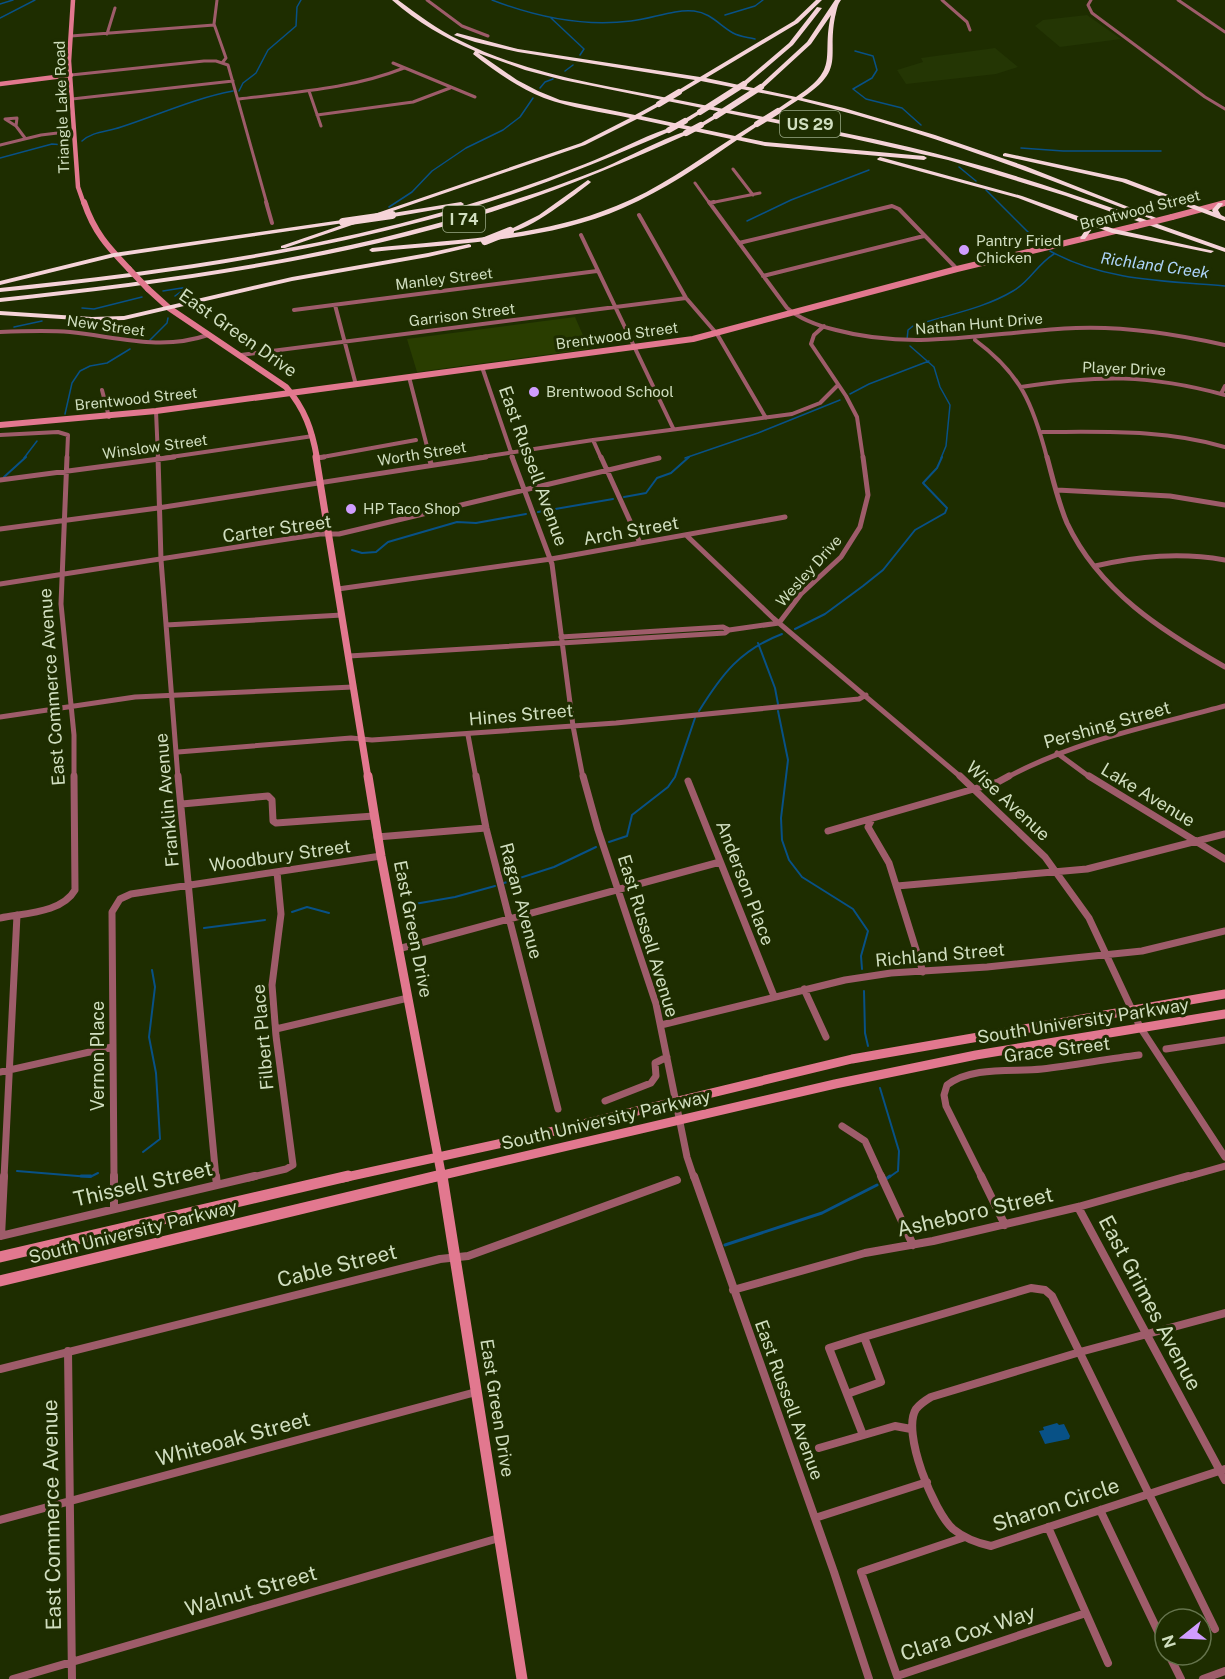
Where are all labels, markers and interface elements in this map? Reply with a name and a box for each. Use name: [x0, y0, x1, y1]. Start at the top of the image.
street label: Triangle Lake Road: [51, 40, 72, 174]
road number: US 29: [780, 111, 840, 137]
street label: Brentwood Street: [1078, 186, 1202, 233]
road number: I 74: [443, 206, 485, 232]
place label: Pantry Fried Chicken: [976, 232, 1061, 266]
marker: Pantry Fried Chicken: [957, 243, 971, 257]
water label: Richland Creek: [1099, 248, 1211, 283]
street label: Manley Street: [394, 264, 494, 293]
street label: East Green Drive: [175, 284, 301, 381]
street label: Garrison Street: [408, 300, 516, 329]
street label: Nathan Hunt Drive: [914, 309, 1044, 338]
street label: New Street: [66, 312, 146, 339]
street label: Brentwood Street: [555, 318, 679, 353]
street label: Player Drive: [1082, 359, 1166, 378]
street label: East Russell Avenue: [495, 383, 572, 549]
place label: Brentwood School: [546, 383, 674, 400]
street label: Brentwood Street: [74, 384, 198, 413]
marker: Brentwood School: [527, 385, 541, 399]
street label: Winslow Street: [101, 431, 209, 462]
street label: Worth Street: [376, 438, 468, 469]
place label: HP Taco Shop: [363, 500, 460, 517]
marker: HP Taco Shop: [344, 502, 358, 516]
street label: Carter Street: [221, 510, 333, 547]
street label: Arch Street: [581, 512, 680, 549]
street label: Wesley Drive: [772, 532, 845, 610]
street label: East Commerce Avenue: [34, 588, 69, 787]
street label: Pershing Street: [1041, 696, 1173, 753]
street label: Hines Street: [468, 699, 574, 730]
street label: Franklin Avenue: [150, 732, 183, 868]
street label: Wise Avenue: [962, 756, 1055, 845]
street label: Lake Avenue: [1097, 758, 1199, 831]
street label: Anderson Place: [712, 818, 779, 948]
street label: Woodbury Street: [208, 835, 352, 876]
street label: Ragan Avenue: [496, 840, 547, 961]
street label: East Russell Avenue: [614, 852, 683, 1020]
street label: East Green Drive: [390, 858, 437, 999]
street label: Richland Street: [874, 938, 1006, 971]
street label: Filbert Place: [247, 983, 278, 1091]
street label: South University Parkway: [976, 993, 1191, 1048]
street label: Vernon Place: [87, 1001, 108, 1111]
street label: Grace Street: [1003, 1033, 1111, 1066]
street label: South University Parkway: [499, 1085, 713, 1154]
street label: Thissell Street: [71, 1155, 215, 1212]
street label: Asheboro Street: [894, 1181, 1056, 1242]
street label: South University Parkway: [26, 1195, 240, 1268]
street label: East Grimes Avenue: [1094, 1211, 1207, 1395]
street label: Cable Street: [274, 1239, 399, 1292]
street label: East Russell Avenue: [751, 1317, 828, 1483]
street label: East Green Drive: [476, 1337, 519, 1478]
street label: East Commerce Avenue: [37, 1399, 66, 1631]
street label: Whiteoak Street: [153, 1406, 313, 1471]
street label: Sharon Circle: [989, 1472, 1122, 1537]
street label: Walnut Street: [182, 1560, 320, 1621]
street label: Clara Cox Way: [897, 1599, 1039, 1666]
north arrow: [1153, 1607, 1213, 1667]
text: N: [1158, 1633, 1180, 1650]

